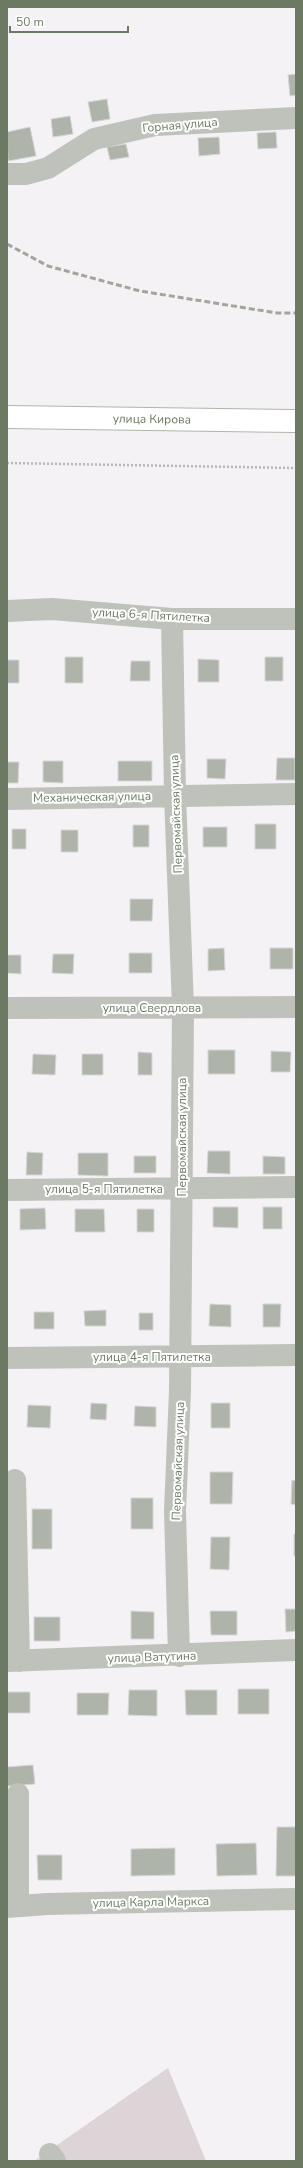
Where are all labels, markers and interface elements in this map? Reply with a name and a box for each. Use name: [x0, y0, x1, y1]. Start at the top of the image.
scale bar: [10, 8, 128, 34]
text: 50 m: [16, 14, 44, 30]
street label: Горная улица: [142, 114, 218, 136]
street label: улица Кирова: [113, 410, 191, 428]
street label: улица 6-я Пятилетка: [92, 604, 210, 626]
street label: Первомайская улица: [166, 754, 186, 874]
street label: Механическая улица: [33, 788, 151, 806]
street label: улица Свердлова: [103, 1000, 201, 1016]
street label: Первомайская улица: [174, 1078, 190, 1196]
street label: улица 5-я Пятилетка: [45, 1181, 163, 1197]
street label: улица 4-я Пятилетка: [93, 1349, 211, 1365]
street label: Первомайская улица: [168, 1401, 188, 1521]
street label: улица Ватутина: [107, 1647, 197, 1667]
street label: улица Карла Маркса: [93, 1893, 209, 1911]

